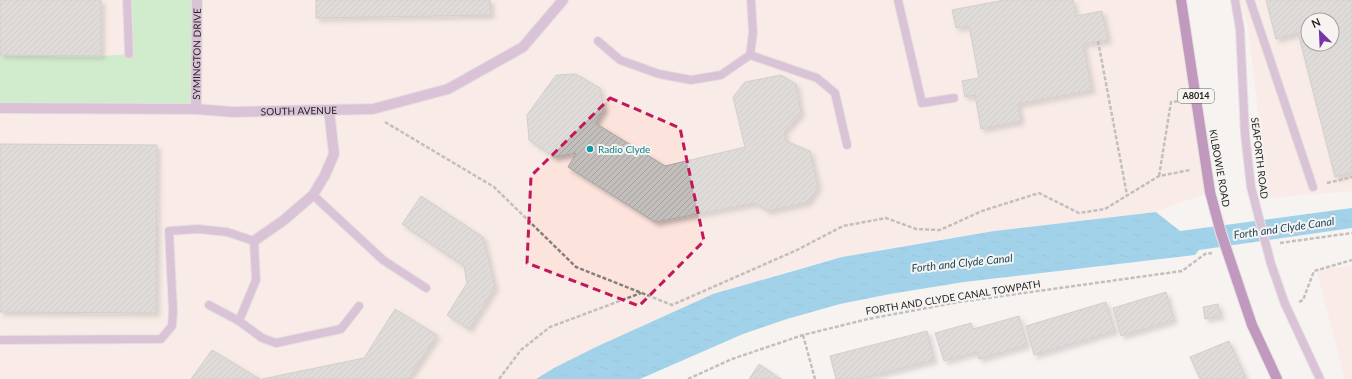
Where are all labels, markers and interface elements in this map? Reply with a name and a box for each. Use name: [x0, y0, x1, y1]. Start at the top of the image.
street label: SYMINGTON DRIVE: [190, 8, 203, 100]
north arrow: [1300, 12, 1340, 52]
text: N: [1309, 15, 1322, 30]
road number: A8014: [1178, 89, 1214, 103]
street label: SOUTH AVENUE: [261, 104, 337, 117]
street label: SEAFORTH ROAD: [1249, 117, 1271, 200]
street label: KILBOWIE ROAD: [1207, 128, 1233, 208]
place label: Radio Clyde: [598, 143, 650, 155]
marker: Radio Clyde: [585, 144, 595, 154]
water label: Forth and Clyde Canal: [1233, 214, 1336, 241]
water label: Forth and Clyde Canal: [911, 251, 1014, 274]
street label: FORTH AND CLYDE CANAL TOWPATH: [865, 277, 1041, 317]

